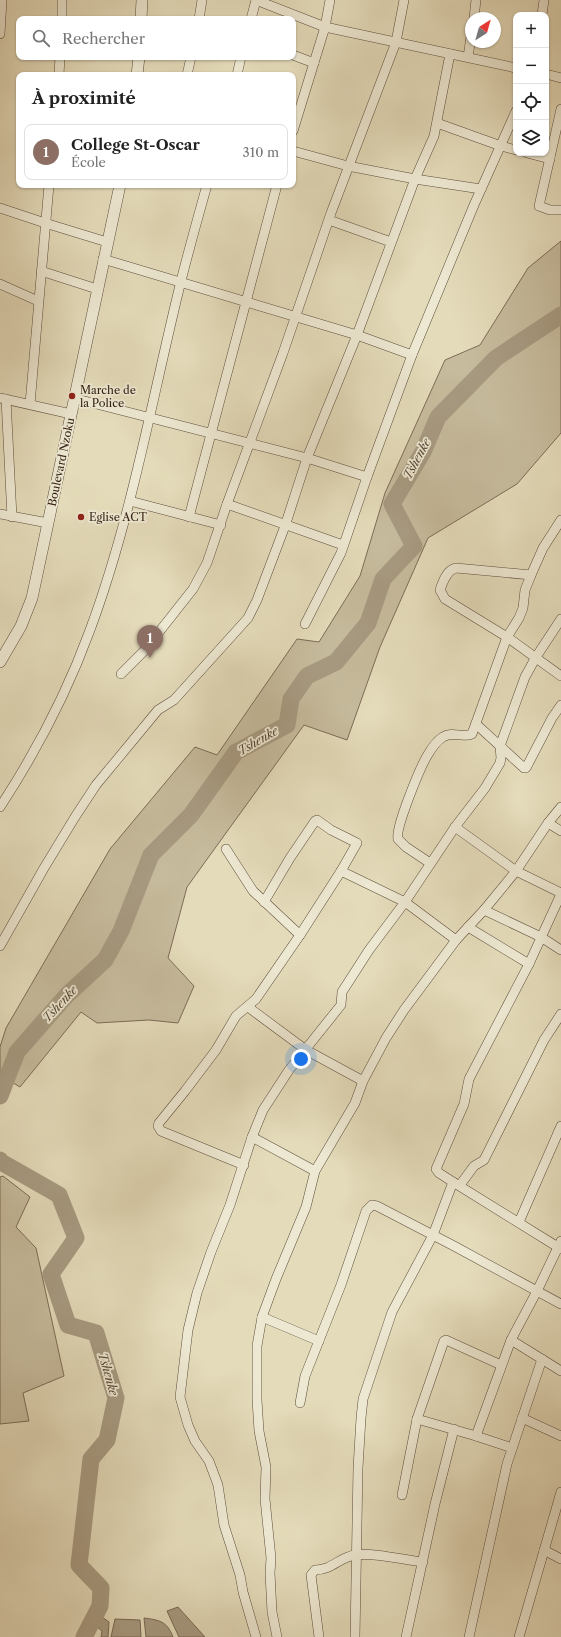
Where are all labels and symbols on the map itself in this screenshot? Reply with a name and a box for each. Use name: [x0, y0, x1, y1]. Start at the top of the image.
north arrow: [465, 12, 501, 48]
place label: Marche de la Police: [80, 383, 136, 410]
marker: Marche de la Police: [67, 391, 77, 401]
street label: Boulevard Nzoku: [45, 416, 77, 508]
water label: Tshenke: [400, 435, 434, 482]
place label: Eglise ACT: [89, 510, 148, 524]
marker: Eglise ACT: [76, 512, 86, 522]
pin: 1: [137, 625, 163, 658]
water label: Tshenke: [235, 722, 282, 758]
water label: Tshenke: [39, 982, 81, 1025]
your location: [291, 1049, 311, 1069]
water label: Tshenke: [95, 1351, 122, 1398]

